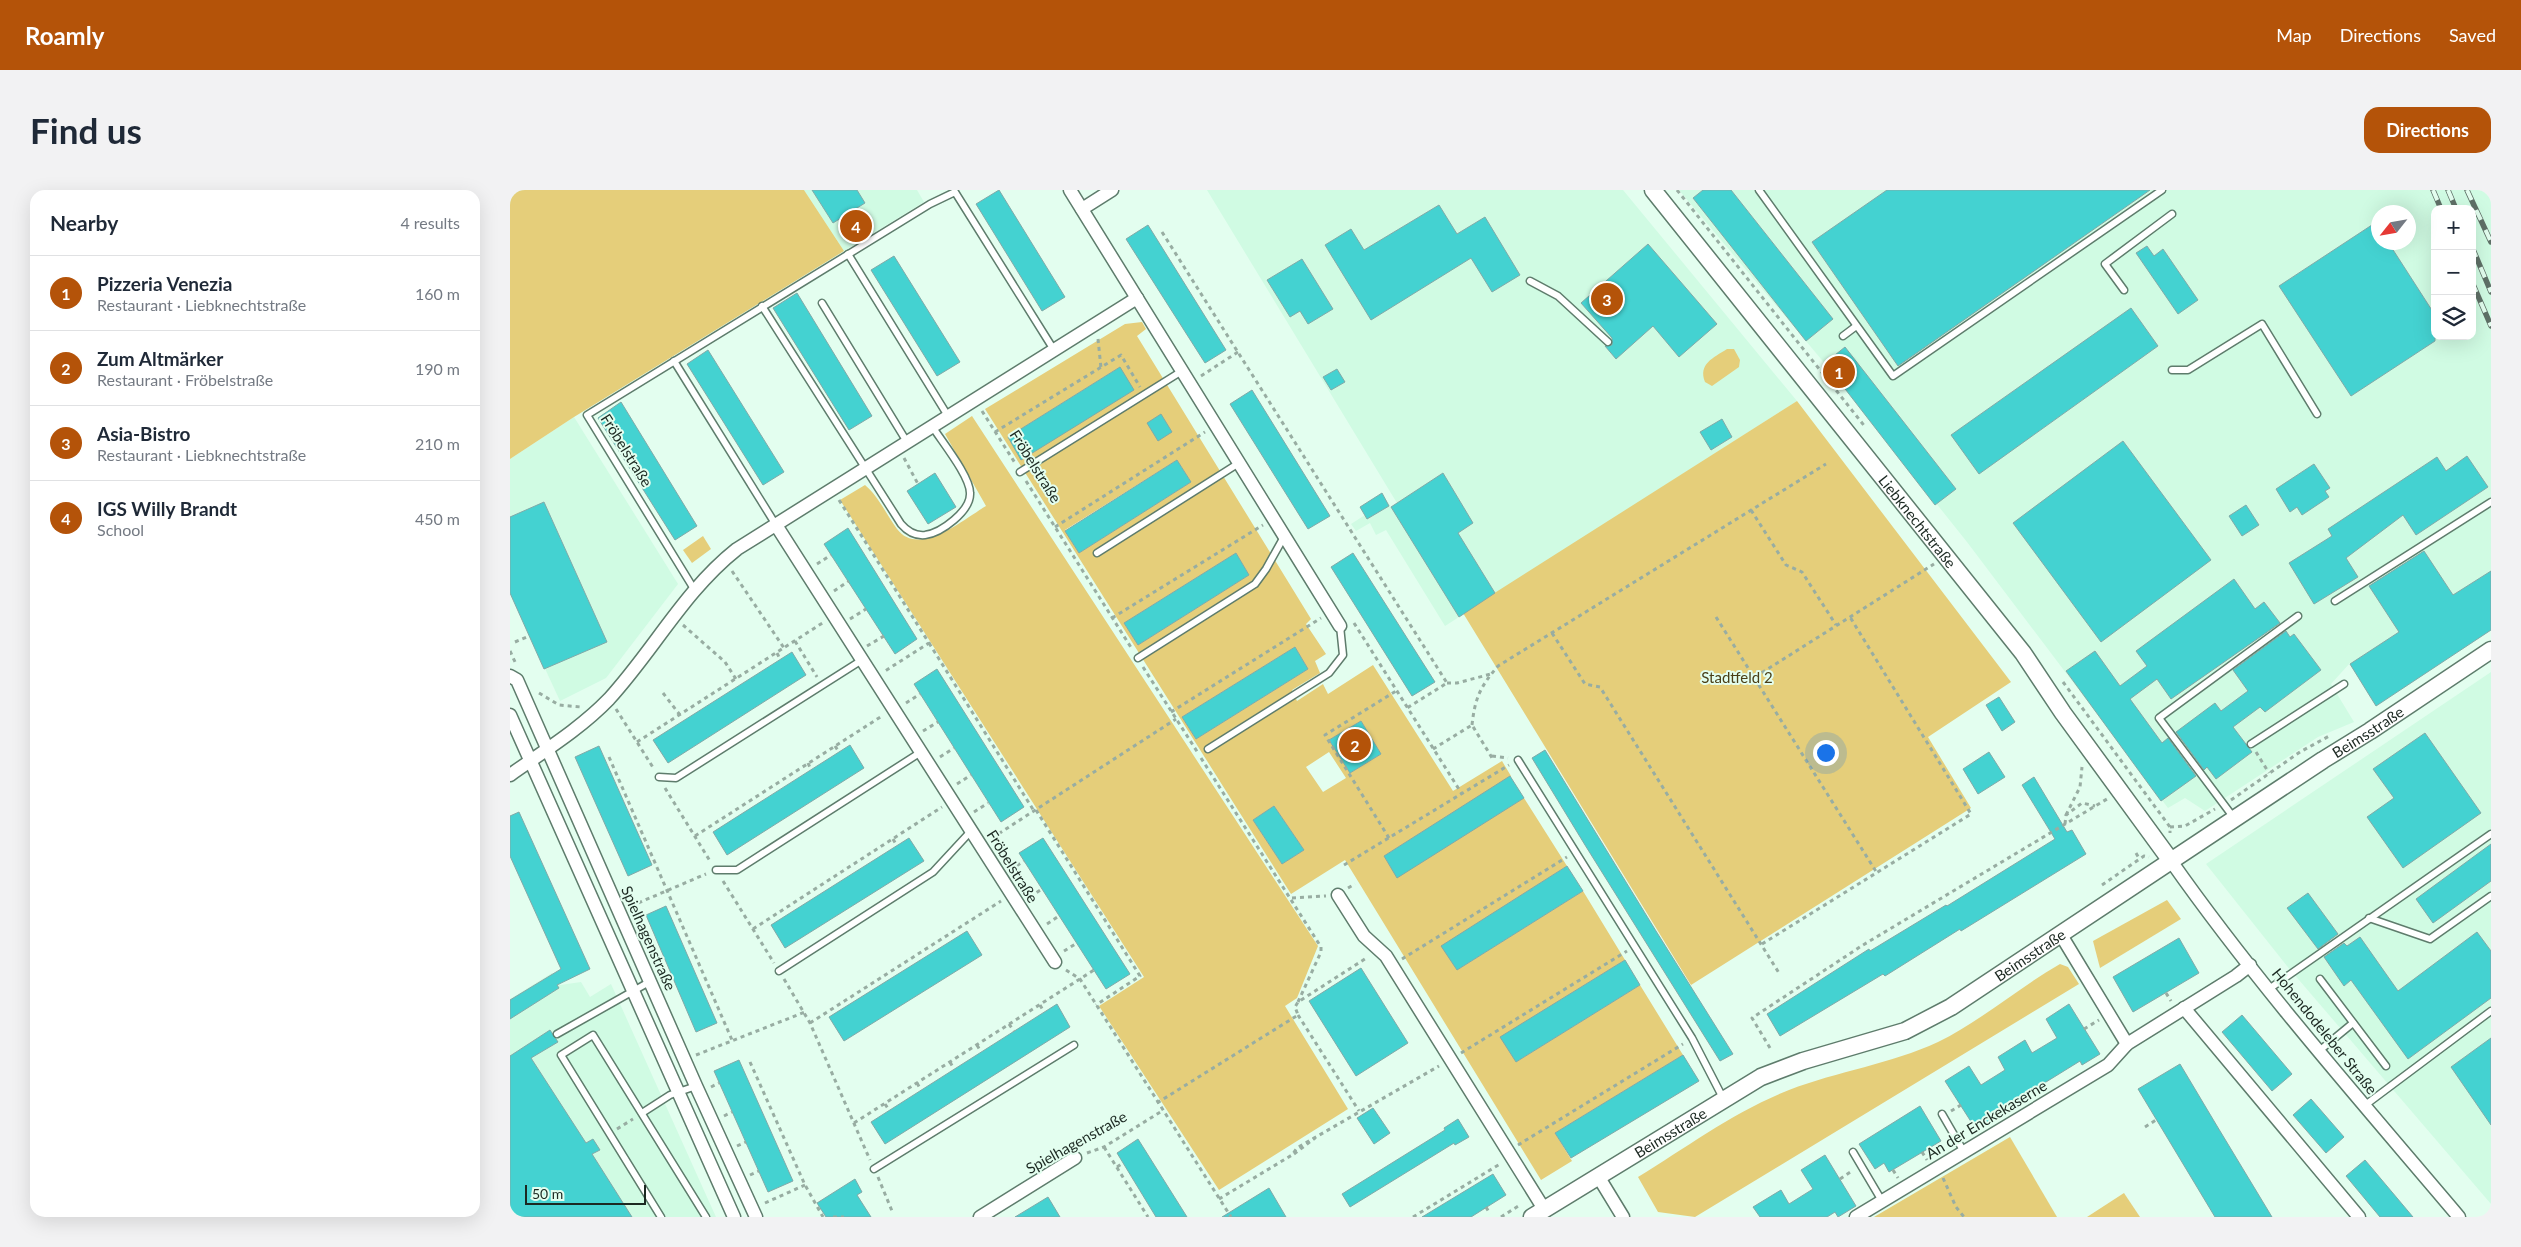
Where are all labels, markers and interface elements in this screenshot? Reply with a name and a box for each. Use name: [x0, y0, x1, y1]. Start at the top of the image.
text: Roamly: [25, 21, 104, 50]
text: Map: [2276, 24, 2312, 46]
text: Directions: [2340, 24, 2421, 46]
text: Saved: [2449, 24, 2496, 46]
button: Directions: [2364, 107, 2491, 153]
text: Find us: [30, 109, 142, 151]
north arrow: [2371, 205, 2416, 250]
map controls: [2431, 205, 2476, 340]
button: +: [2431, 205, 2476, 250]
pin: 4: [840, 207, 872, 245]
text: Nearby: [50, 210, 118, 235]
text: 4 results: [400, 213, 460, 232]
button: −: [2431, 250, 2476, 295]
text: Pizzeria Venezia: [97, 272, 232, 295]
pin: 3: [1591, 280, 1623, 318]
text: 1: [61, 284, 71, 303]
text: 160 m: [415, 284, 460, 303]
text: Restaurant · Liebknechtstraße: [97, 295, 306, 314]
button: layers: [2431, 295, 2476, 340]
text: Zum Altmärker: [97, 347, 223, 370]
pin: 1: [1823, 353, 1855, 391]
text: 2: [61, 359, 71, 378]
text: 190 m: [415, 359, 460, 378]
text: Restaurant · Fröbelstraße: [97, 370, 273, 389]
street label: Fröbelstraße: [597, 410, 657, 490]
text: Asia-Bistro: [97, 422, 190, 445]
street label: Fröbelstraße: [1006, 426, 1066, 506]
text: 3: [61, 434, 71, 453]
text: 210 m: [415, 434, 460, 453]
text: Restaurant · Liebknechtstraße: [97, 445, 306, 464]
street label: Liebknechtstraße: [1875, 471, 1960, 571]
text: IGS Willy Brandt: [97, 497, 237, 520]
text: 4: [61, 509, 71, 528]
text: 450 m: [415, 509, 460, 528]
text: School: [97, 520, 144, 539]
park label: Stadtfeld 2: [1701, 668, 1773, 686]
street label: Beimsstraße: [2329, 702, 2407, 761]
pin: 2: [1339, 726, 1371, 764]
your location: [1813, 740, 1839, 766]
street label: Fröbelstraße: [983, 826, 1043, 906]
street label: Spielhagenstraße: [618, 883, 680, 993]
street label: Beimsstraße: [1991, 925, 2069, 985]
street label: Hohendodeleber Straße: [2269, 964, 2381, 1098]
street label: An der Enckekaserne: [1922, 1076, 2050, 1162]
street label: Beimsstraße: [1631, 1104, 1710, 1161]
street label: Spielhagenstraße: [1022, 1107, 1130, 1177]
scale bar: [525, 1182, 646, 1205]
text: 50 m: [532, 1185, 563, 1202]

